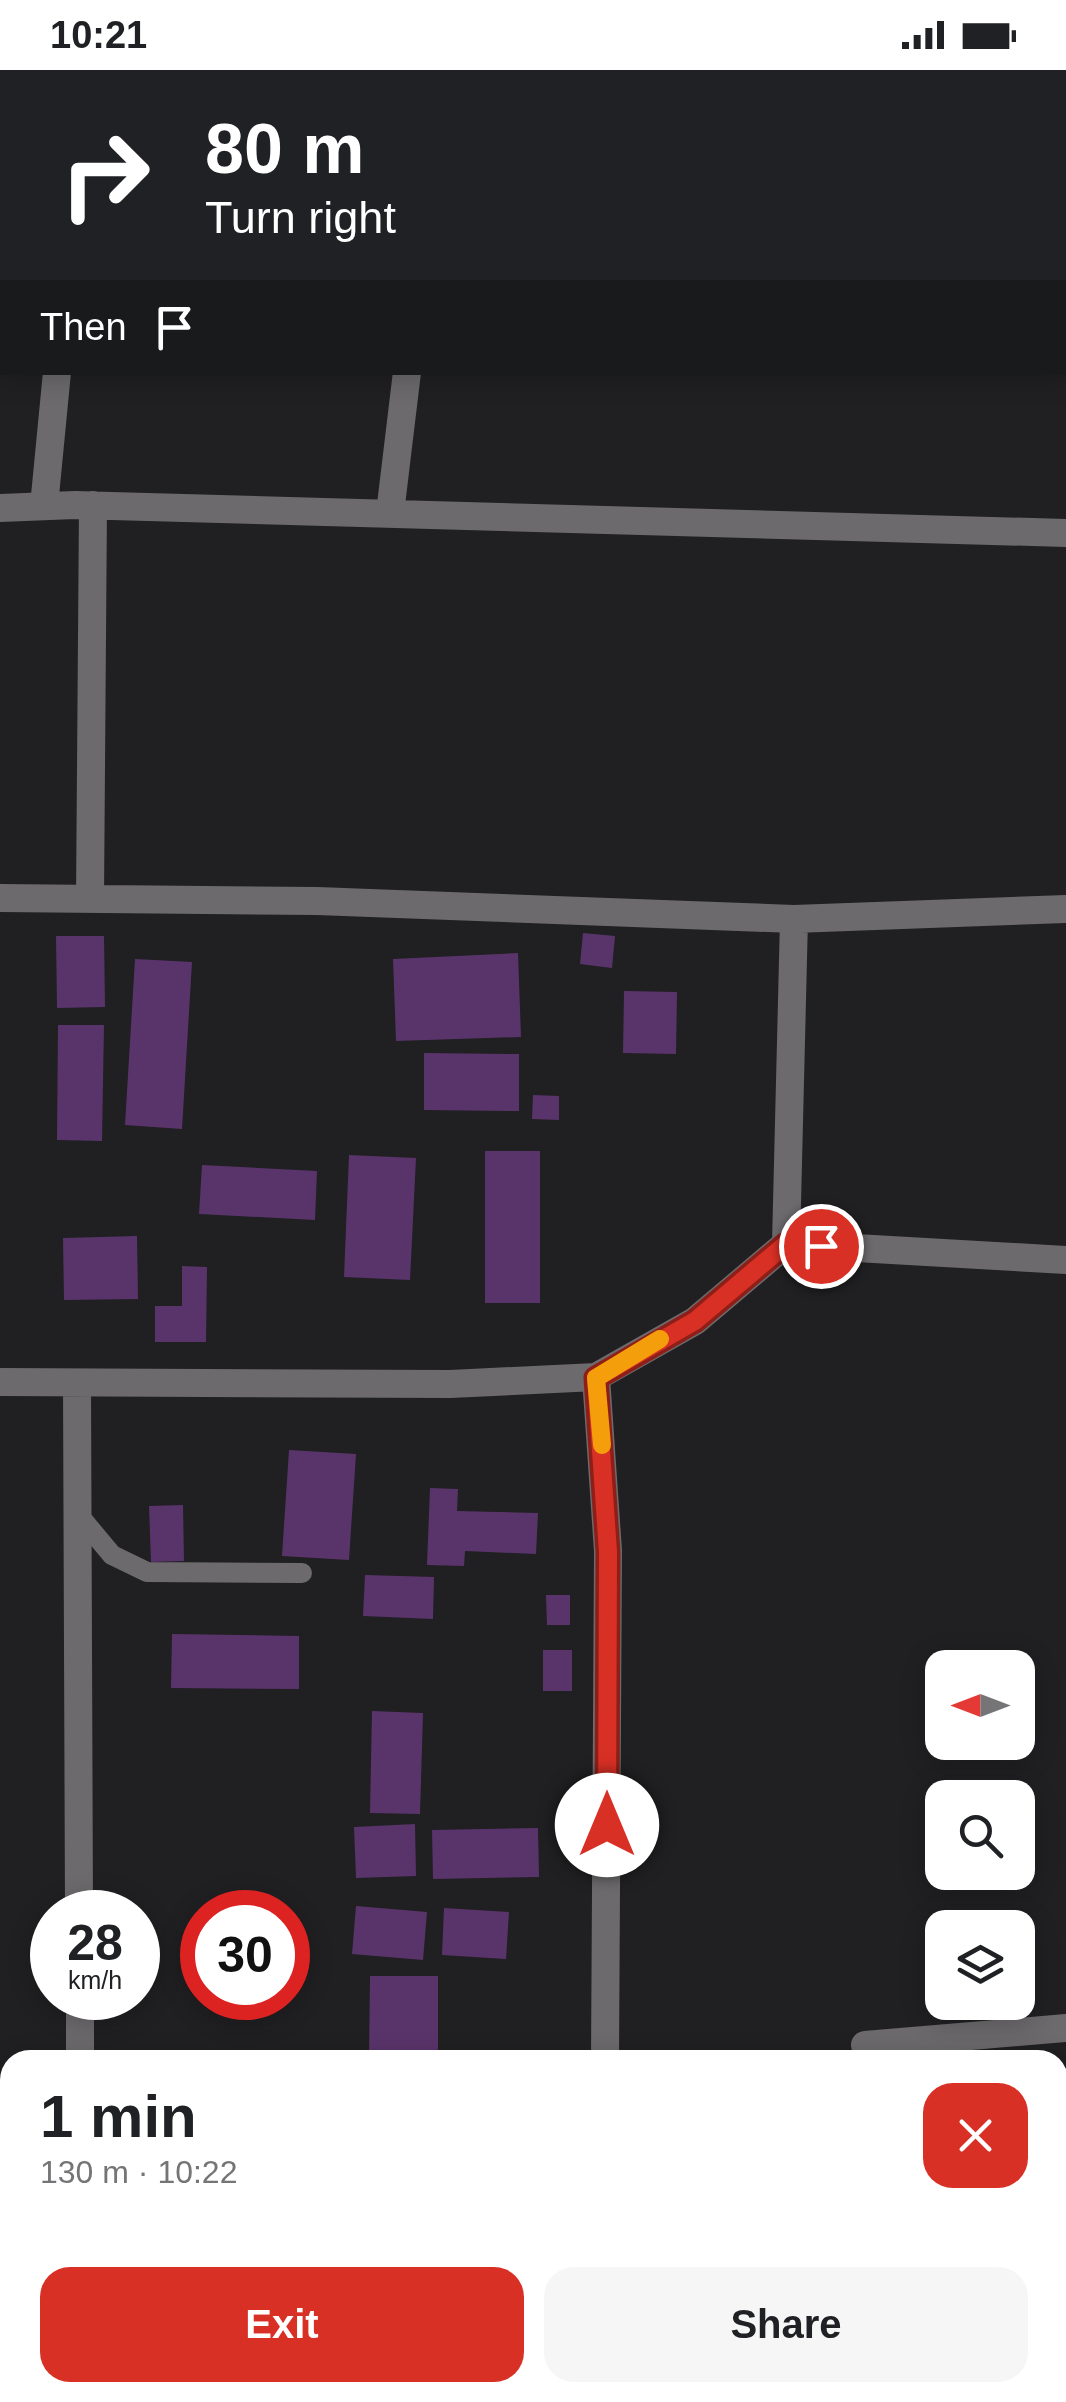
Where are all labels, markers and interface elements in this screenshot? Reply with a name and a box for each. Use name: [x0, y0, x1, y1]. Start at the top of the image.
text: 10:21: [50, 14, 147, 56]
icon: right: [40, 110, 170, 240]
text: 80 m: [205, 110, 365, 188]
text: Turn right: [205, 192, 396, 243]
icon: arrive: [147, 300, 202, 355]
text: Then: [40, 306, 127, 348]
pin: [779, 1204, 864, 1289]
icon: arrive: [794, 1219, 849, 1274]
north arrow: [925, 1650, 1035, 1760]
map controls: [925, 1650, 1035, 2020]
position arrow: [555, 1773, 659, 1877]
button: search: [925, 1780, 1035, 1890]
speed limit sign: 30: [180, 1890, 310, 2020]
button: layers: [925, 1910, 1035, 2020]
text: 28: [67, 1915, 123, 1971]
text: km/h: [68, 1966, 122, 1994]
text: 1 min: [40, 2083, 197, 2150]
button: close: [923, 2083, 1028, 2188]
text: 130 m · 10:22: [40, 2154, 237, 2190]
button: Exit: [40, 2267, 524, 2382]
button: Share: [544, 2267, 1028, 2382]

